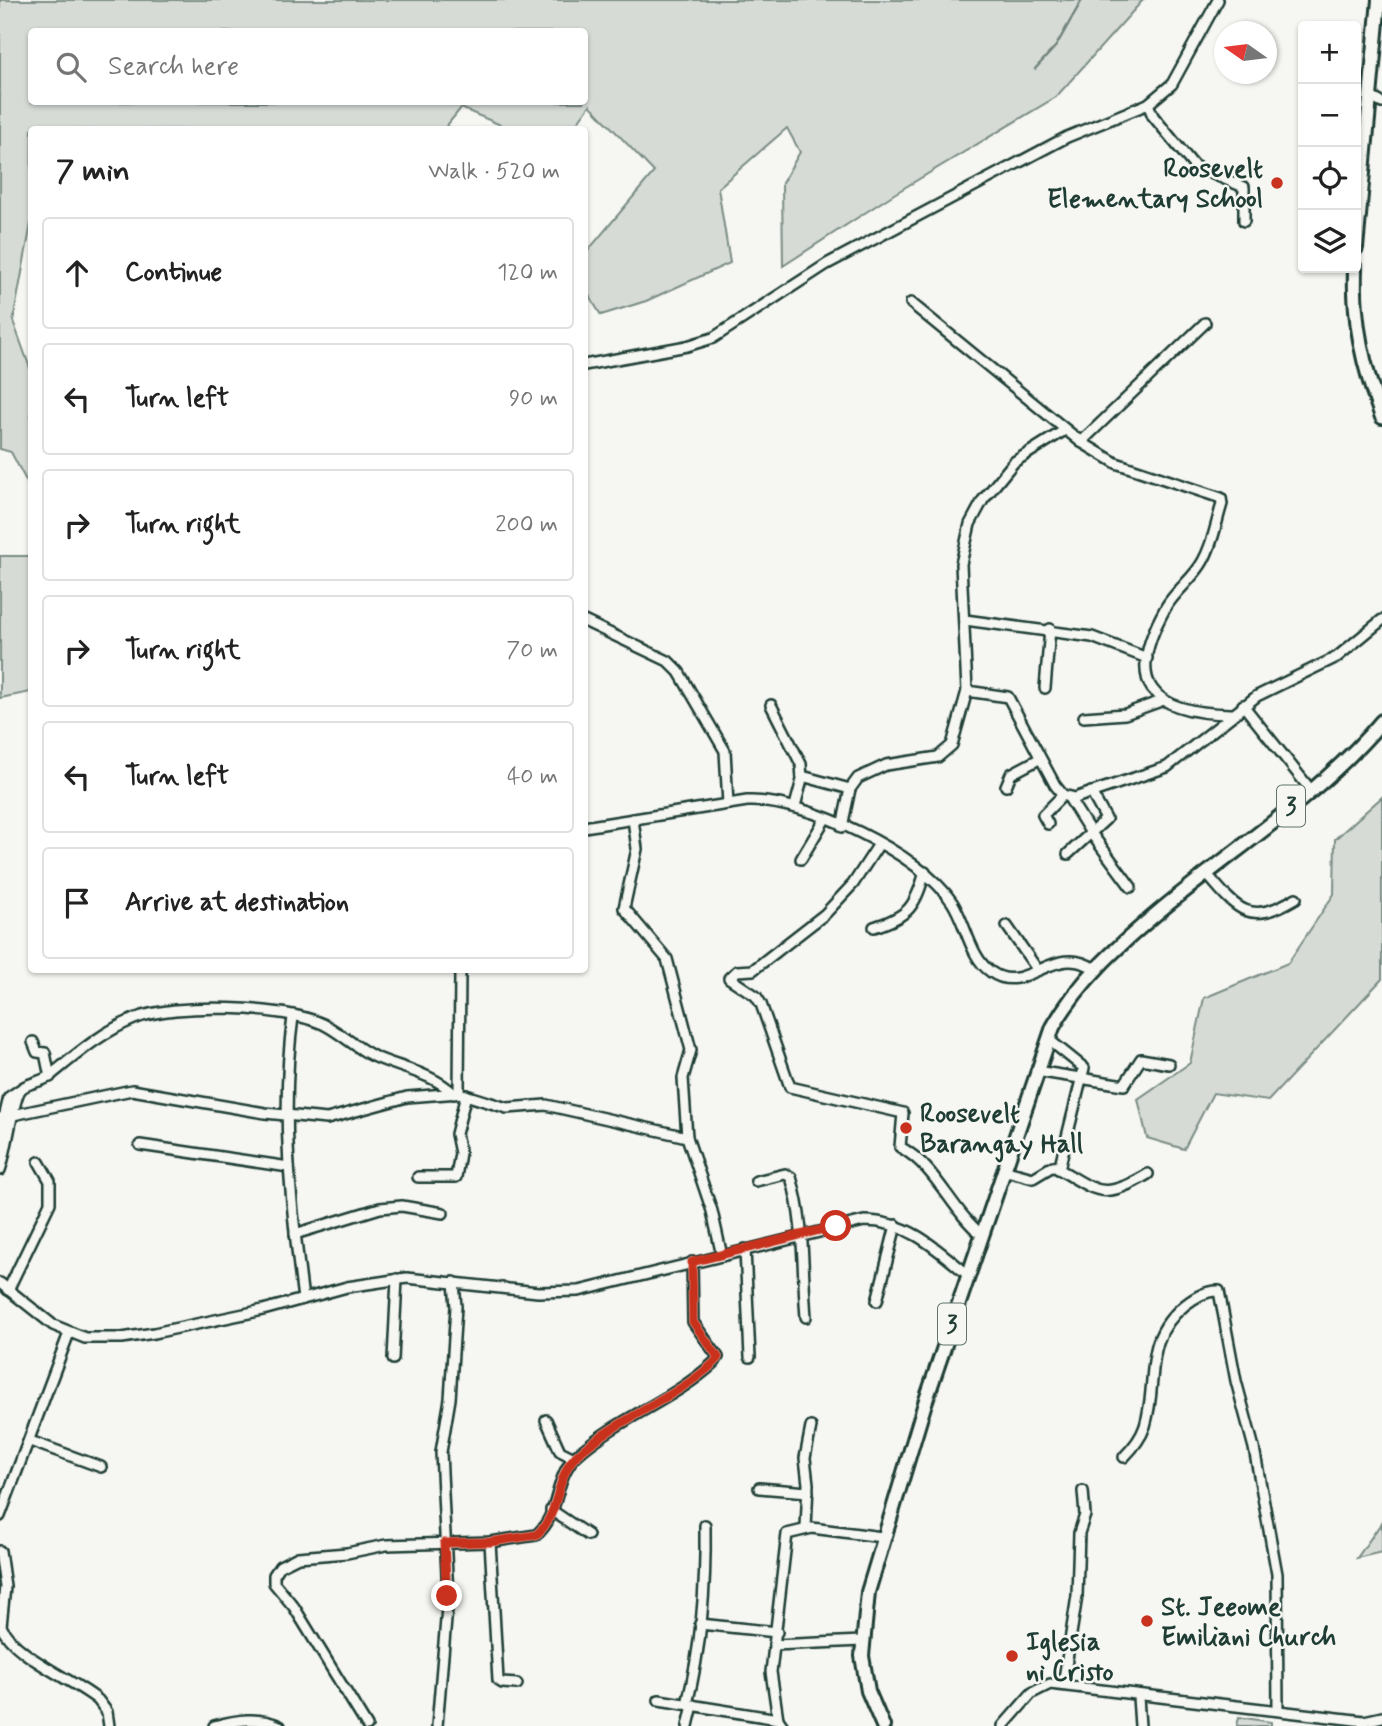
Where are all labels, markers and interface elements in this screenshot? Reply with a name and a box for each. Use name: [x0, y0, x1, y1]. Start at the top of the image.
north arrow: [1214, 21, 1277, 84]
map controls: [1298, 21, 1361, 273]
button: +: [1298, 21, 1361, 84]
search box: [28, 28, 588, 105]
icon: search: [52, 48, 90, 86]
text: Search here: [108, 50, 239, 84]
button: −: [1298, 84, 1361, 147]
button: locate: [1298, 147, 1361, 210]
text: 7 min: [56, 152, 130, 191]
place label: Roosevelt Elementary School: [1047, 153, 1263, 217]
text: Walk · 520 m: [428, 157, 560, 187]
marker: Roosevelt Elementary School: [1269, 175, 1285, 191]
button: layers: [1298, 210, 1361, 273]
icon: ahead: [58, 254, 96, 292]
text: Continue: [125, 256, 222, 290]
text: 120 m: [497, 258, 558, 288]
icon: left: [58, 380, 96, 418]
text: Turn left: [125, 382, 229, 416]
text: 90 m: [509, 384, 558, 414]
icon: right: [58, 506, 96, 544]
text: Turn right: [125, 508, 241, 542]
text: 200 m: [495, 510, 558, 540]
icon: right: [58, 632, 96, 670]
text: Turn right: [125, 634, 241, 668]
text: 70 m: [506, 636, 558, 666]
icon: left: [58, 758, 96, 796]
text: Turn left: [125, 760, 229, 794]
text: 40 m: [507, 762, 558, 792]
road number: 3: [1277, 786, 1305, 826]
icon: arrive: [58, 884, 96, 922]
text: Arrive at destination: [125, 886, 349, 920]
place label: Roosevelt Barangay Hall: [920, 1098, 1083, 1163]
marker: Roosevelt Barangay Hall: [898, 1120, 914, 1136]
route start: [820, 1210, 851, 1241]
road number: 3: [938, 1304, 966, 1344]
route end: [431, 1580, 462, 1611]
place label: St. Jeeome Emiliani Church: [1161, 1591, 1336, 1655]
marker: St. Jeeome Emiliani Church: [1139, 1613, 1155, 1629]
place label: Iglesia ni Cristo: [1026, 1626, 1114, 1690]
marker: Iglesia ni Cristo: [1004, 1648, 1020, 1664]

